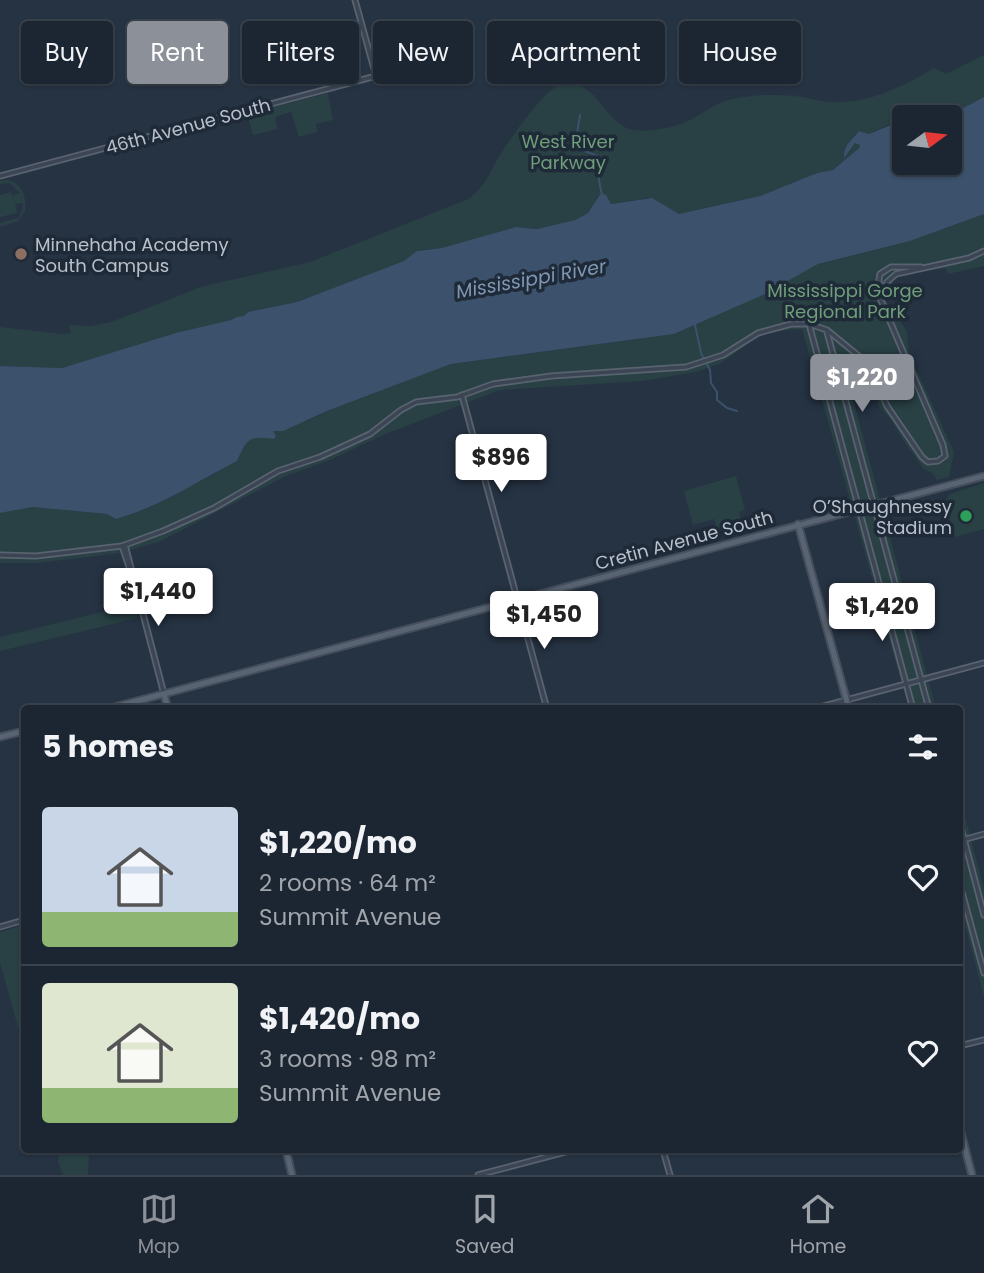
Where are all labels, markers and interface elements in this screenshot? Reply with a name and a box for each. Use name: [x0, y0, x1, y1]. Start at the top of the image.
chip: Buy: [21, 21, 113, 84]
chip: Rent: [127, 21, 228, 84]
chip: Filters: [242, 21, 359, 84]
chip: New: [373, 21, 473, 84]
chip: Apartment: [487, 21, 665, 84]
chip: House: [679, 21, 801, 84]
street label: 46th Avenue South: [103, 92, 273, 160]
north arrow: [892, 105, 962, 175]
map controls: [892, 105, 962, 175]
park label: West River Parkway: [522, 129, 615, 175]
place label: Minnehaha Academy South Campus: [35, 232, 229, 278]
marker: Minnehaha Academy South Campus: [13, 246, 29, 262]
water label: Mississippi River: [454, 252, 609, 305]
park label: Mississippi Gorge Regional Park: [767, 278, 923, 324]
pin: $1,220: [805, 354, 919, 414]
text: $1,220: [826, 361, 898, 393]
pin: $896: [460, 434, 542, 494]
text: $896: [472, 441, 530, 473]
place label: O’Shaughnessy Stadium: [813, 494, 952, 540]
street label: Cretin Avenue South: [592, 504, 776, 576]
marker: O’Shaughnessy Stadium: [958, 508, 974, 524]
pin: $1,440: [101, 568, 215, 628]
text: $1,440: [120, 575, 196, 607]
pin: $1,420: [825, 584, 939, 643]
text: $1,420: [845, 590, 919, 622]
pin: $1,450: [487, 592, 601, 651]
text: $1,450: [506, 598, 582, 630]
text: 5 homes: [42, 725, 174, 768]
icon: filters: [904, 728, 942, 766]
text: $1,220/mo: [259, 821, 417, 864]
icon: home: [98, 835, 182, 919]
icon: heart: [904, 858, 942, 896]
text: 2 rooms · 64 m²: [259, 867, 436, 899]
text: Summit Avenue: [259, 901, 441, 933]
text: $1,420/mo: [259, 997, 420, 1040]
icon: home: [98, 1011, 182, 1095]
icon: heart: [904, 1034, 942, 1072]
text: 3 rooms · 98 m²: [259, 1043, 436, 1075]
text: Summit Avenue: [259, 1077, 441, 1109]
tab: Map: [138, 1190, 180, 1261]
tab: Saved: [455, 1190, 514, 1261]
tab: Home: [790, 1190, 846, 1261]

